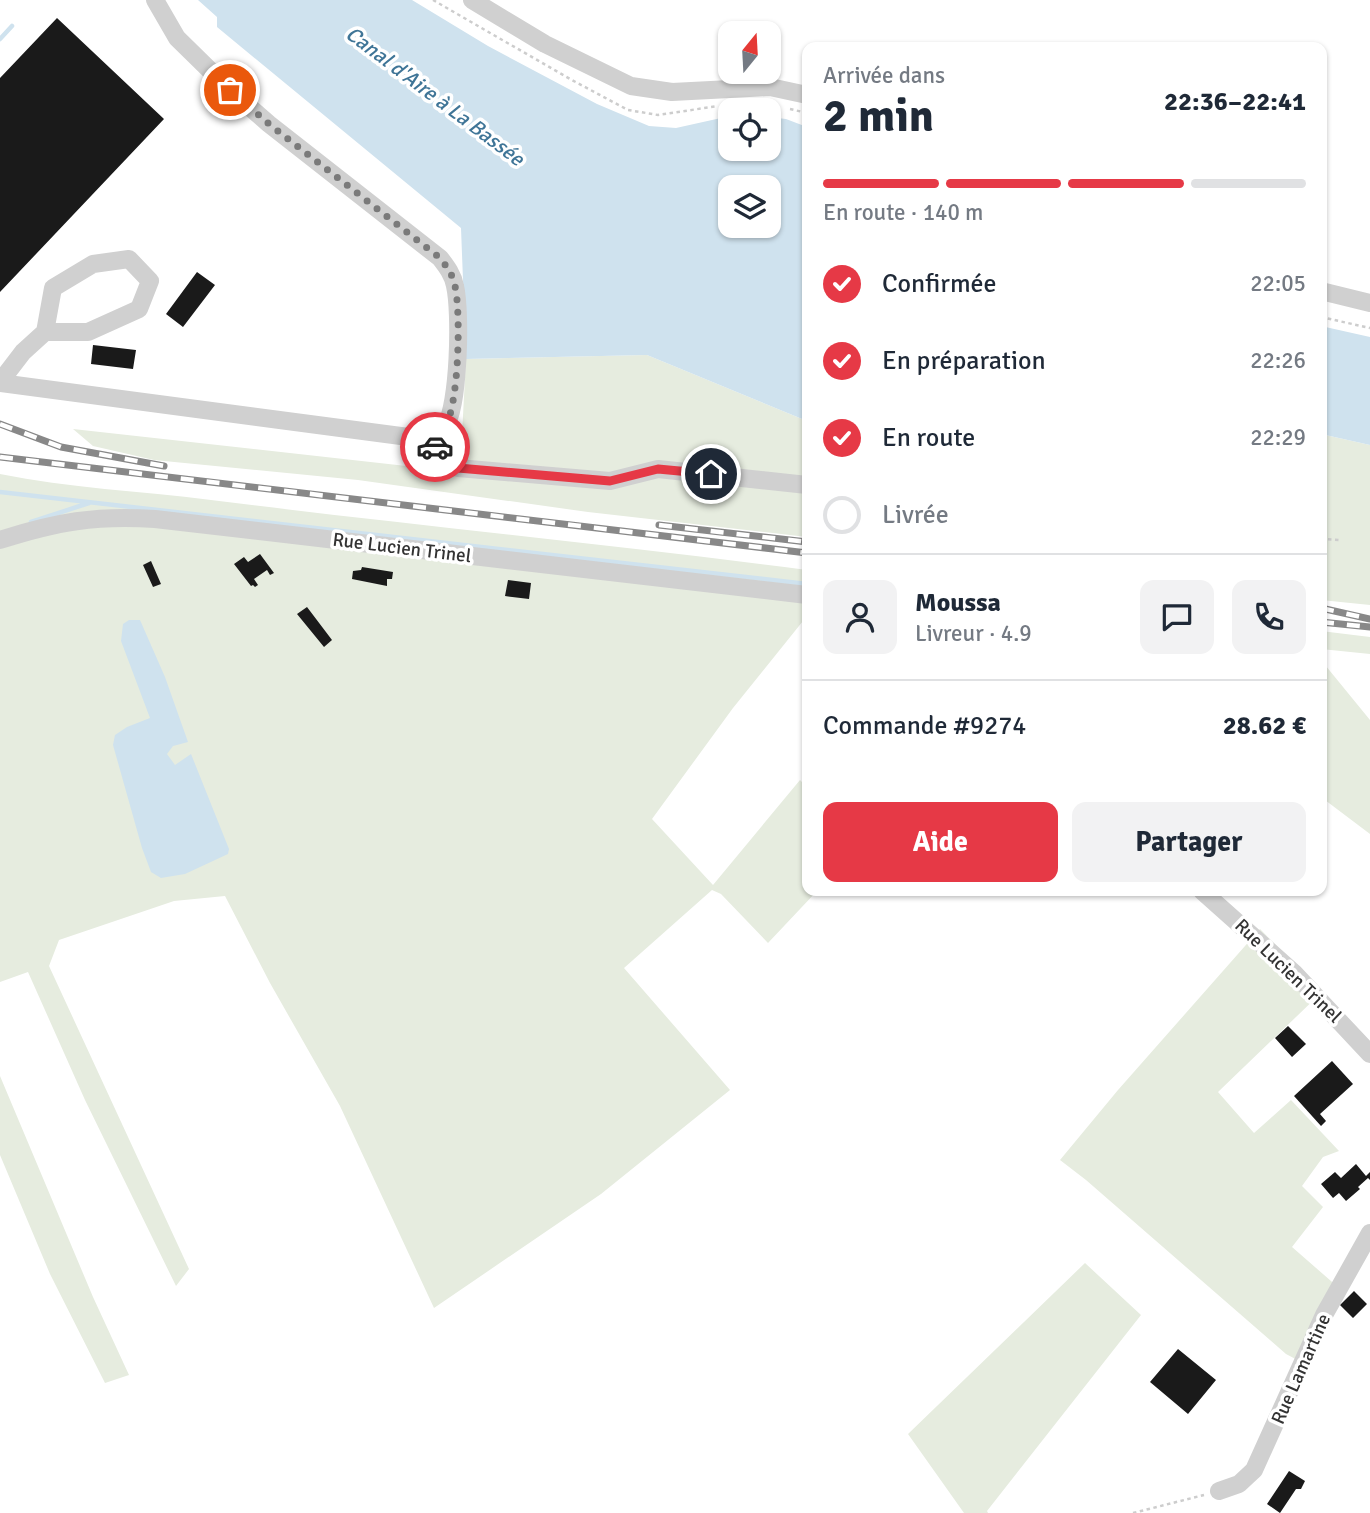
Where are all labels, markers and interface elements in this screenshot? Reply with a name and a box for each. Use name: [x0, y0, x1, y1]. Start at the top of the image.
water label: Canal d'Aire à La Bassée: [341, 20, 530, 172]
north arrow: [718, 21, 780, 84]
map controls: [718, 21, 781, 238]
pin: [200, 60, 260, 120]
text: Arrivée dans: [823, 61, 945, 90]
icon: bag: [211, 71, 249, 109]
text: 22:36–22:41: [1164, 86, 1306, 118]
text: 2 min: [823, 88, 934, 144]
button: locate: [718, 98, 781, 161]
button: layers: [718, 175, 781, 238]
text: En route · 140 m: [823, 198, 983, 227]
icon: check: [823, 265, 861, 303]
text: Confirmée: [882, 268, 997, 300]
text: 22:05: [1250, 269, 1306, 298]
icon: check: [823, 342, 861, 380]
text: En préparation: [882, 345, 1046, 377]
text: 22:26: [1250, 346, 1306, 375]
courier: [400, 412, 470, 482]
icon: check: [823, 419, 861, 457]
text: En route: [882, 422, 975, 454]
text: 22:29: [1250, 423, 1306, 452]
icon: car: [416, 428, 454, 466]
pin: [681, 444, 741, 504]
icon: home: [692, 455, 730, 493]
text: Livrée: [882, 499, 949, 531]
street label: Rue Lucien Trinel: [331, 528, 473, 568]
button: person: [823, 580, 897, 654]
button: chat: [1140, 580, 1214, 654]
button: phone: [1232, 580, 1306, 654]
text: Moussa: [915, 587, 1001, 619]
text: Livreur · 4.9: [915, 619, 1032, 648]
text: Commande #9274: [823, 710, 1026, 742]
text: 28.62 €: [1223, 710, 1306, 742]
button: Aide: [823, 802, 1058, 882]
button: Partager: [1072, 802, 1306, 882]
street label: Rue Lucien Trinel: [1229, 914, 1347, 1028]
street label: Rue Lamartine: [1266, 1310, 1336, 1428]

